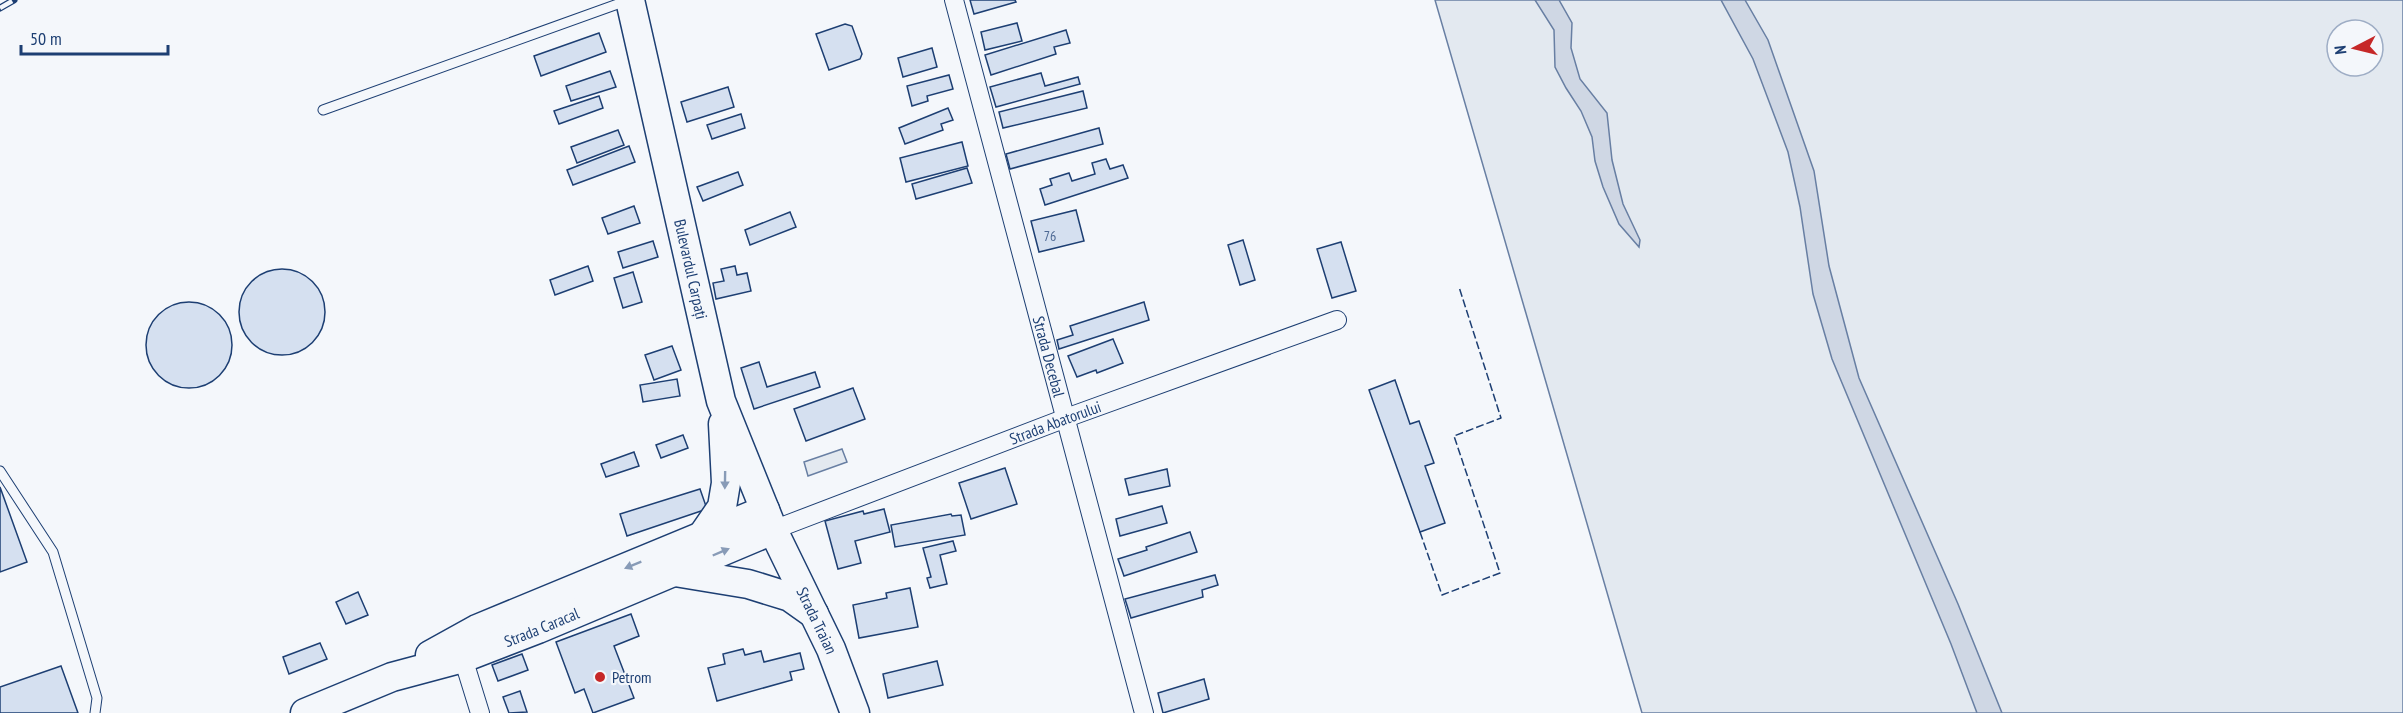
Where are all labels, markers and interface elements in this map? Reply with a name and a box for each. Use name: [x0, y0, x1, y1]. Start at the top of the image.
scale bar: [21, 18, 168, 56]
north arrow: [2325, 18, 2385, 78]
text: 50 m: [30, 27, 62, 50]
text: N: [2330, 44, 2351, 55]
street label: Bulevardul Carpați: [670, 217, 712, 321]
house number: 76: [1044, 227, 1056, 245]
street label: Strada Decebal: [1029, 314, 1069, 399]
street label: Strada Abatorului: [1007, 396, 1104, 449]
one-way arrow: [720, 471, 730, 490]
one-way arrow: [712, 548, 729, 557]
one-way arrow: [624, 560, 642, 570]
street label: Strada Traian: [792, 584, 842, 657]
street label: Strada Caracal: [501, 603, 582, 651]
place label: Petrom: [612, 667, 651, 687]
marker: Petrom: [593, 670, 607, 684]

